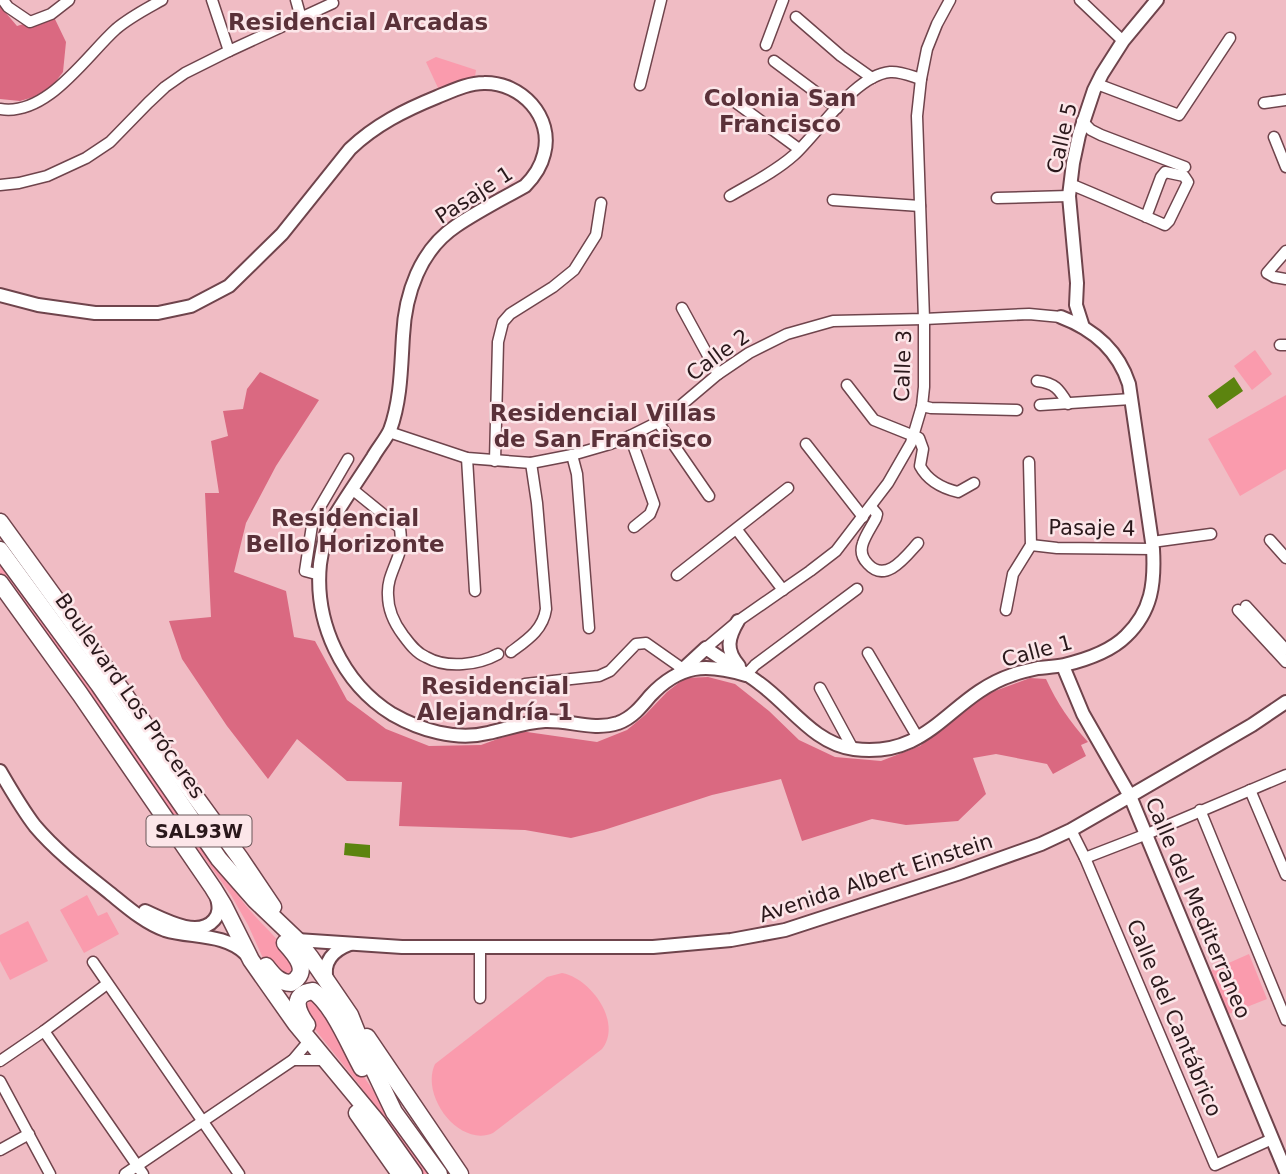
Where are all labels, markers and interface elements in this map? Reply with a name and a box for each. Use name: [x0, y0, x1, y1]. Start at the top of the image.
district label: Residencial Arcadas: [228, 9, 488, 35]
district label: Colonia San Francisco: [704, 85, 856, 137]
street label: Calle 5: [1042, 100, 1082, 176]
street label: Pasaje 1: [431, 161, 517, 229]
street label: Calle 2: [682, 324, 754, 386]
street label: Calle 3: [890, 330, 916, 402]
district label: Residencial Villas de San Francisco: [490, 400, 716, 452]
district label: Residencial Bello Horizonte: [245, 505, 445, 557]
street label: Pasaje 4: [1048, 515, 1136, 541]
street label: Boulevard Los Próceres: [50, 589, 210, 803]
street label: Calle 1: [999, 630, 1075, 672]
district label: Residencial Alejandría 1: [417, 673, 573, 725]
street label: Calle del Mediterraneo: [1141, 794, 1255, 1022]
road number: SAL93W: [146, 816, 252, 846]
street label: Avenida Albert Einstein: [756, 829, 996, 927]
street label: Calle del Cantábrico: [1122, 916, 1226, 1120]

